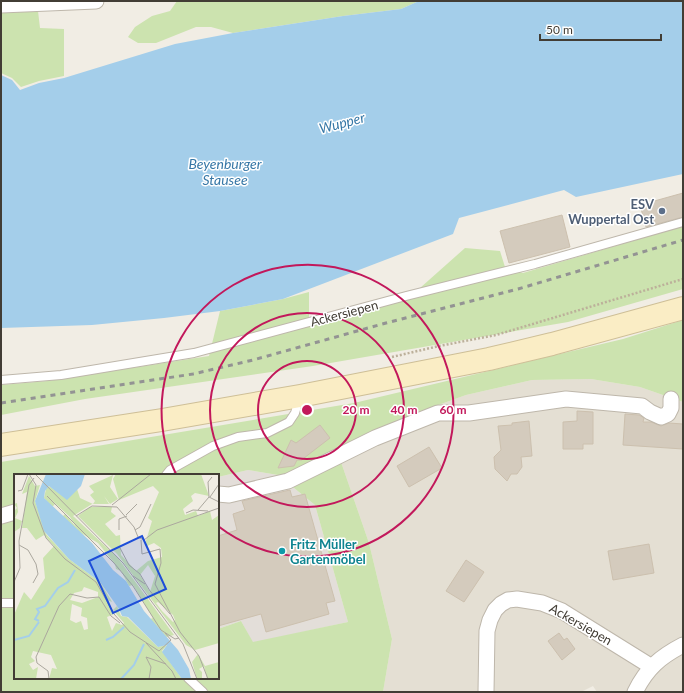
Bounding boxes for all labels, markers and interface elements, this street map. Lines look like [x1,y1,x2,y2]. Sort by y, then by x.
scale bar [540,16,661,42]
text: 50 m [546,22,573,37]
water label: Wupper [317,108,367,137]
water label: Beyenburger Stausee [188,155,262,188]
place label: ESV Wuppertal Ost [568,196,655,227]
marker: ESV Wuppertal Ost [657,206,667,216]
street label: Ackersiepen [308,296,380,330]
text: 20 m [343,402,369,417]
text: 40 m [391,402,417,417]
text: 60 m [440,402,466,417]
centre of rings [300,403,314,417]
inset map [14,474,219,679]
place label: Fritz Müller Gartenmöbel [290,536,366,567]
marker: Fritz Müller Gartenmöbel [277,546,287,556]
street label: Ackersiepen [547,600,615,648]

